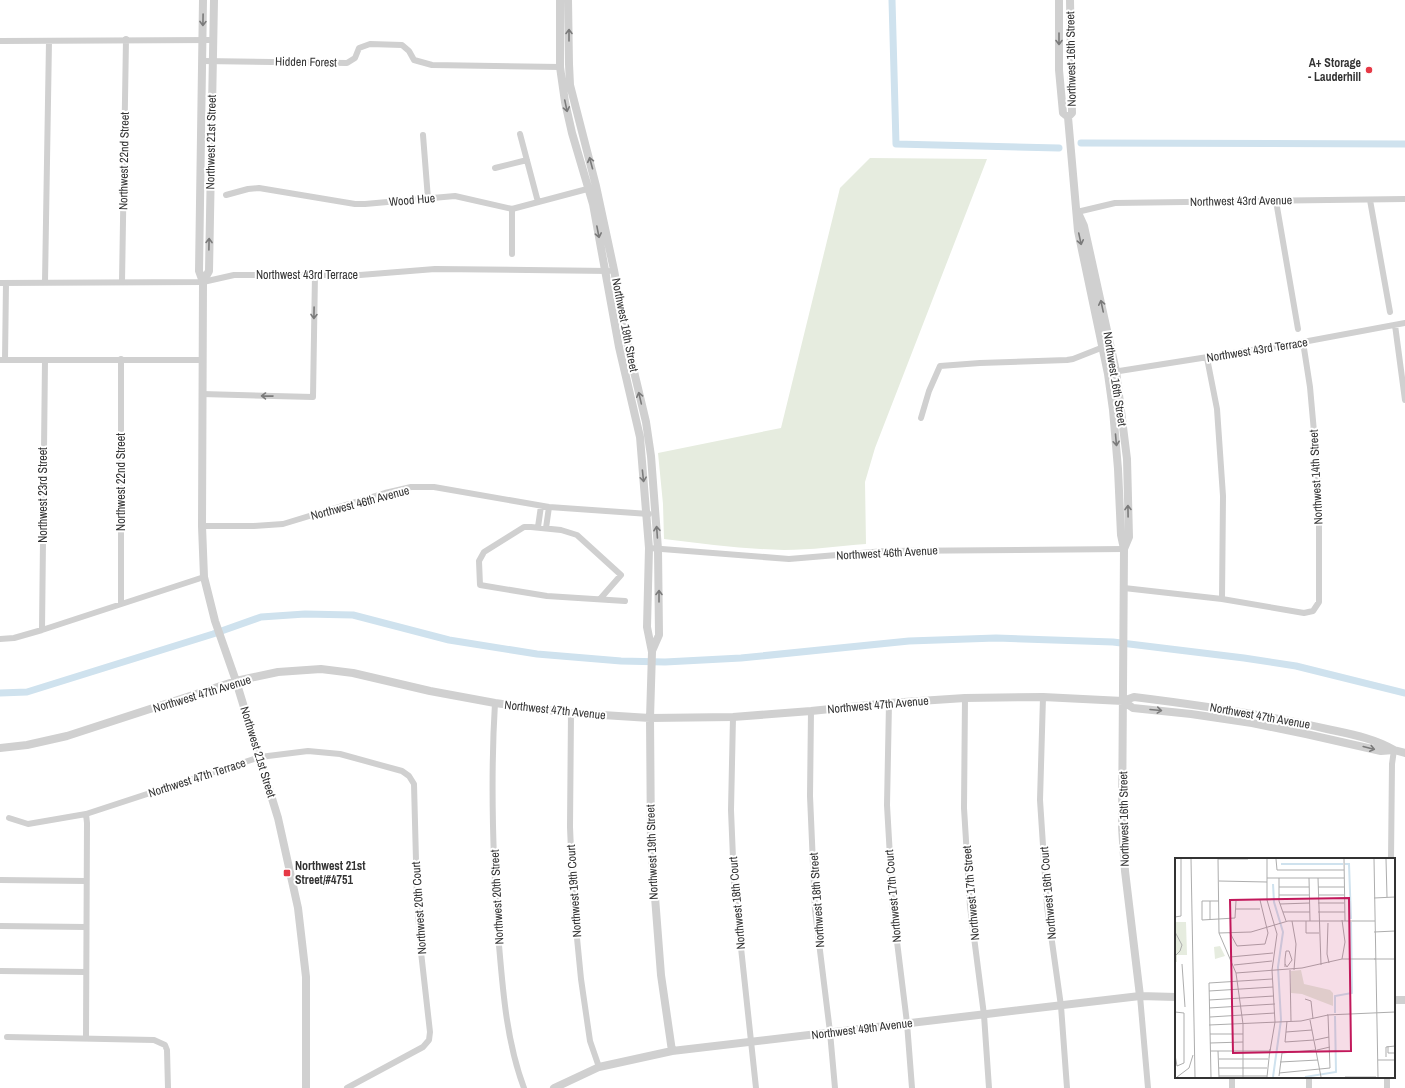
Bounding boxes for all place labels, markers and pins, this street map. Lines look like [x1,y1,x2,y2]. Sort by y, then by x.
place label: A+ Storage - Lauderhill [1308,55,1362,85]
marker: A+ Storage - Lauderhill [1364,65,1374,75]
place label: Northwest 21st Street/#4751 [295,858,366,888]
marker: Northwest 21st Street/#4751 [282,868,292,878]

